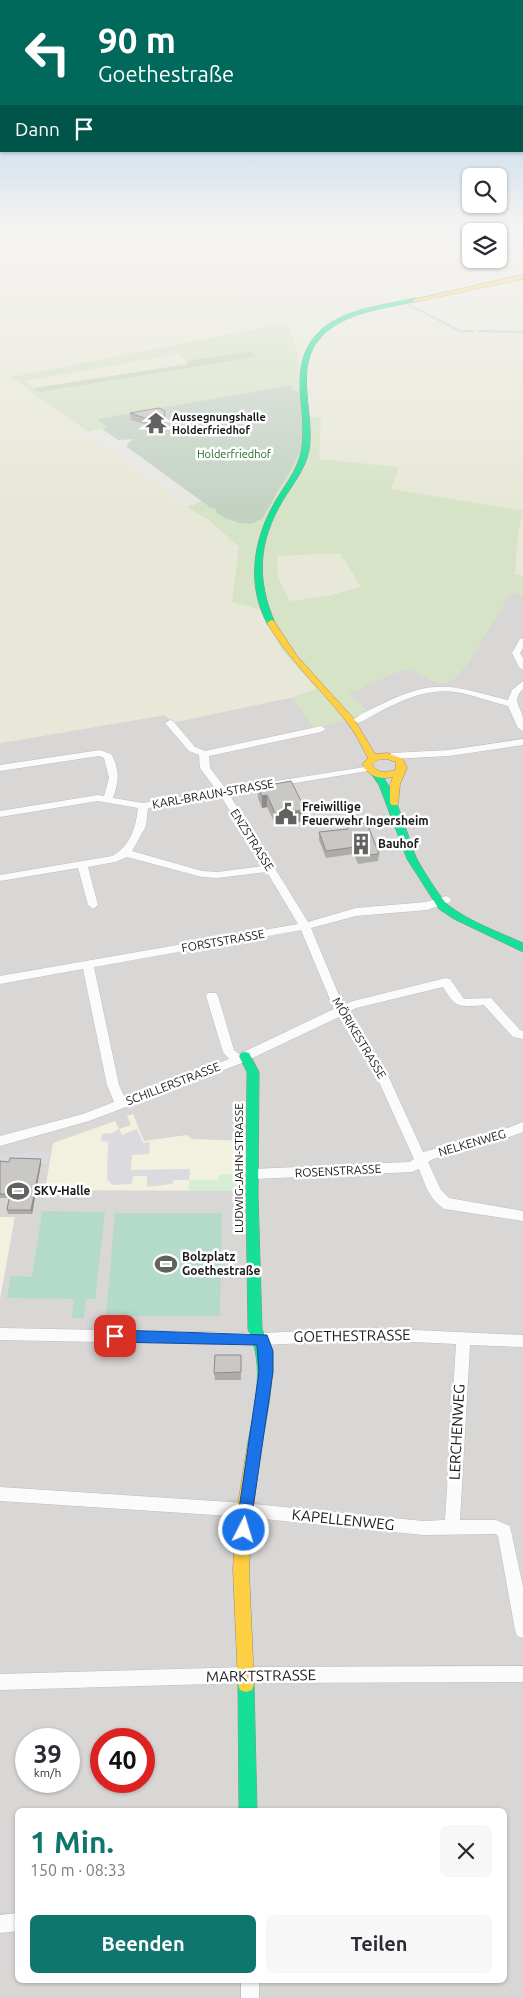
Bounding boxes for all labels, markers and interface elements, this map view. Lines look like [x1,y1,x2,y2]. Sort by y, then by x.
icon: left [15,20,80,85]
text: 90 m [98,20,176,60]
text: Goethestraße [98,61,234,86]
icon: arrive [70,115,98,143]
text: Dann [15,118,60,140]
map controls [462,168,507,268]
button: search [462,168,507,213]
button: layers [462,223,507,268]
temple icon: Aussegnungshalle Holderfriedhof [143,410,169,436]
place label: Aussegnungshalle Holderfriedhof [172,411,266,436]
park label: Holderfriedhof [197,448,272,460]
street label: KARL-BRAUN-STRASSE [151,776,275,811]
place label: Freiwillige Feuerwehr Ingersheim [302,800,429,827]
public building icon: Freiwillige Feuerwehr Ingersheim [273,801,299,827]
street label: ENZSTRASSE [228,807,277,873]
building icon: Bauhof [348,831,374,857]
place label: Bauhof [378,837,420,850]
street label: FORSTSTRASSE [180,927,266,954]
street label: MÖRIKESTRASSE [330,995,389,1081]
street label: SCHILLERSTRASSE [124,1060,222,1107]
street label: LUDWIG-JAHN-STRASSE [232,1103,245,1233]
street label: NELKENWEG [437,1127,507,1158]
street label: ROSENSTRASSE [294,1162,382,1179]
sports icon: SKV-Halle [5,1178,31,1204]
place label: SKV-Halle [34,1184,91,1197]
place label: Bolzplatz Goethestraße [182,1250,260,1277]
sports icon: Bolzplatz Goethestraße [153,1251,179,1277]
pin [94,1315,136,1357]
icon: arrive [101,1322,129,1350]
street label: GOETHESTRASSE [293,1326,411,1345]
street label: LERCHENWEG [445,1384,468,1480]
position arrow [217,1503,269,1555]
street label: KAPELLENWEG [291,1506,395,1533]
street label: MARKTSTRASSE [206,1666,316,1685]
speed limit sign: 40 [90,1728,155,1793]
text: 39 [33,1740,62,1768]
text: km/h [34,1766,61,1779]
text: 1 Min. [30,1825,114,1859]
button: close [440,1825,492,1877]
text: 150 m · 08:33 [30,1861,126,1879]
button: Beenden [30,1915,256,1973]
button: Teilen [266,1915,492,1973]

